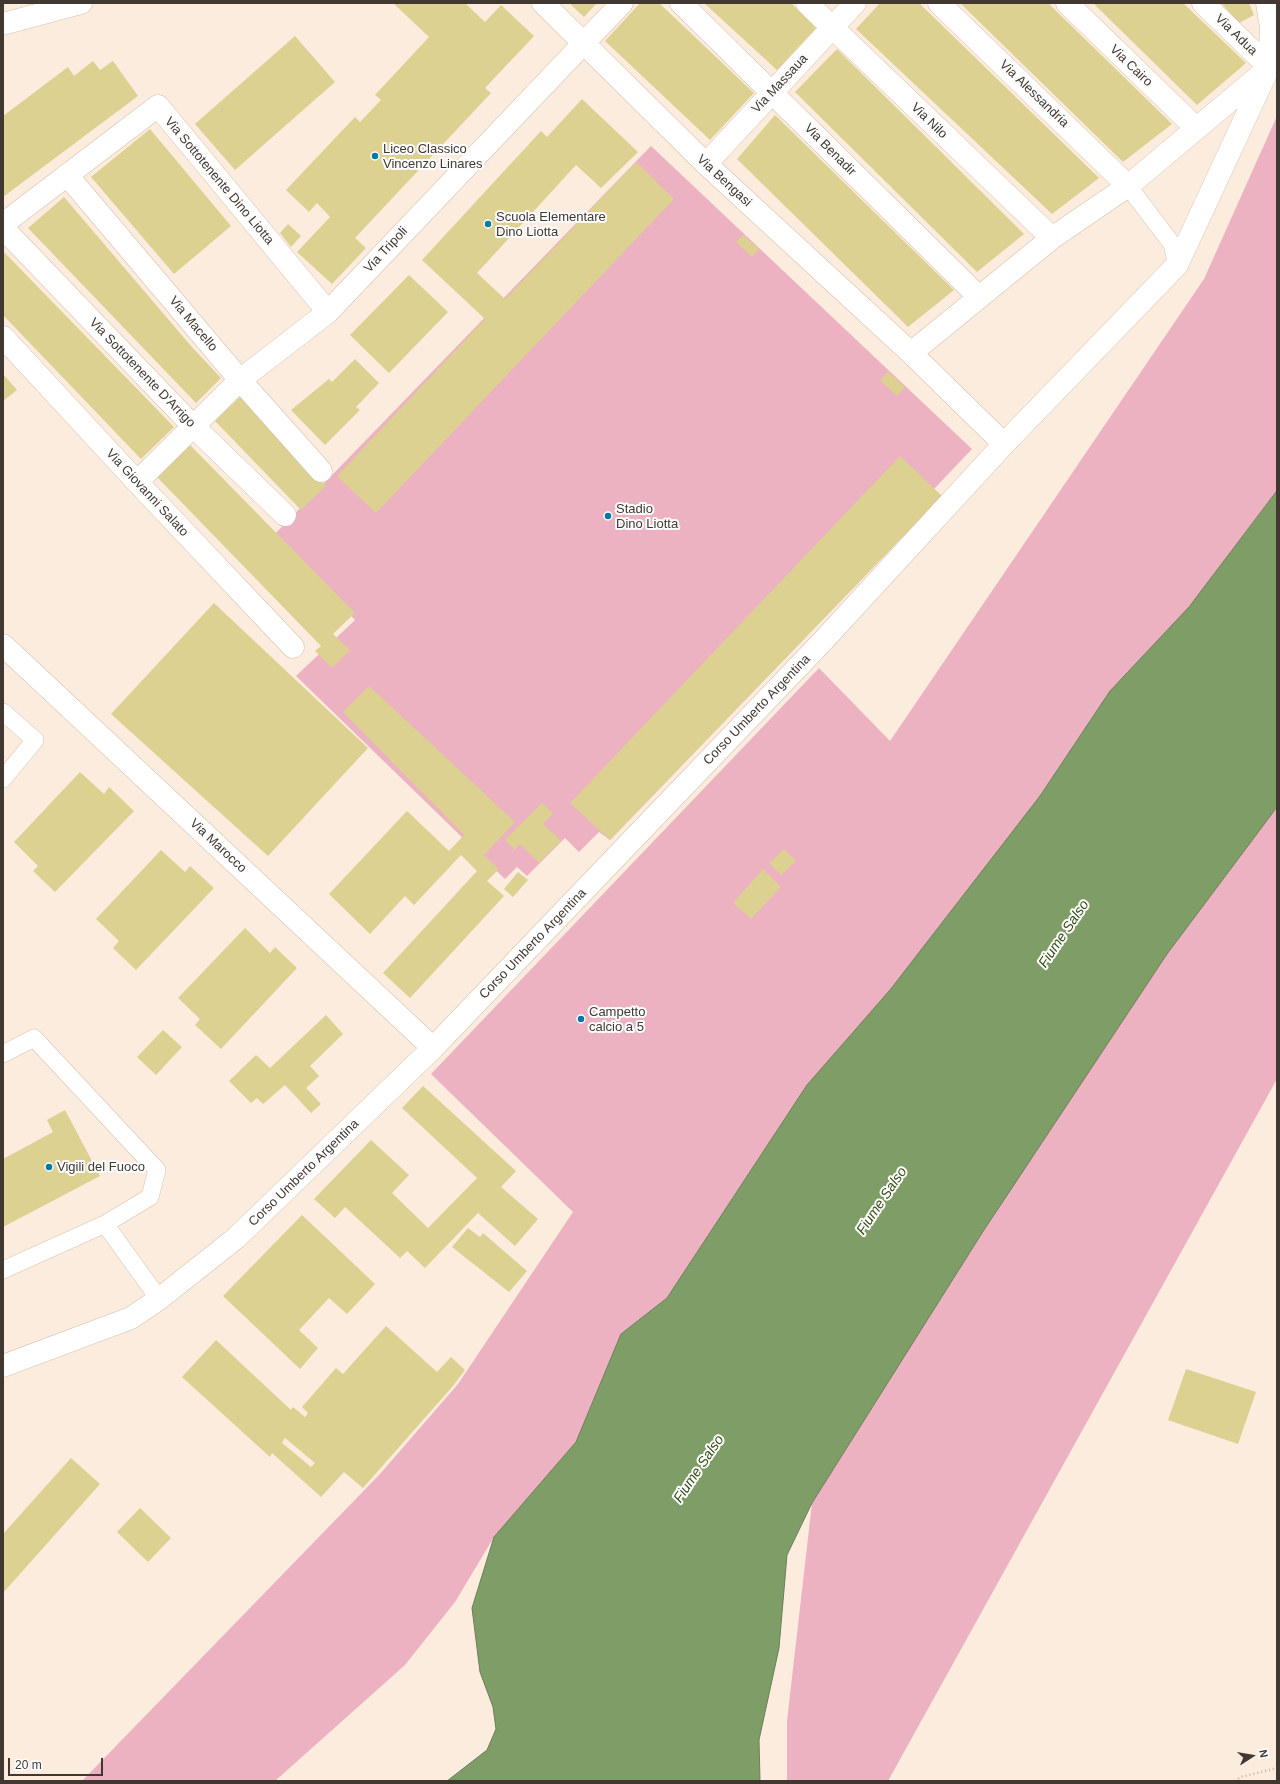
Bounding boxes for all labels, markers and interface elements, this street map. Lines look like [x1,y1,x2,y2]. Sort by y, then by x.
street label: Via Adua [1212,11,1260,59]
street label: Via Cairo [1106,42,1156,90]
street label: Via Massaua [749,51,811,117]
street label: Via Alessandria [996,57,1072,131]
street label: Via Nilo [908,100,950,142]
street label: Via Sottotenente Dino Liotta [161,114,277,248]
street label: Via Benadir [801,121,859,179]
place label: Liceo Classico Vincenzo Linares [383,141,482,172]
marker: Liceo Classico Vincenzo Linares [370,151,380,161]
street label: Via Bengasi [693,152,755,210]
place label: Scuola Elementare Dino Liotta [496,209,606,240]
marker: Scuola Elementare Dino Liotta [483,219,493,229]
street label: Via Tripoli [361,224,411,276]
street label: Via Macello [166,293,220,355]
street label: Via Sottotenente D'Arrigo [86,315,198,431]
street label: Via Giovanni Salato [102,446,192,540]
place label: Stadio Dino Liotta [616,501,678,532]
marker: Stadio Dino Liotta [603,511,613,521]
street label: Corso Umberto Argentina [700,652,814,768]
street label: Via Marocco [186,816,250,876]
street label: Corso Umberto Argentina [476,886,590,1002]
water label: Fiume Salso [1035,897,1093,971]
place label: Campetto calcio a 5 [589,1004,645,1035]
marker: Campetto calcio a 5 [576,1014,586,1024]
street label: Corso Umberto Argentina [246,1116,362,1230]
place label: Vigili del Fuoco [57,1159,145,1175]
marker: Vigili del Fuoco [44,1162,54,1172]
water label: Fiume Salso [853,1164,911,1238]
water label: Fiume Salso [670,1432,728,1506]
north arrow [1232,1736,1272,1776]
text: N [1257,1748,1270,1759]
scale bar [10,1750,105,1776]
text: 20 m [15,1758,42,1772]

